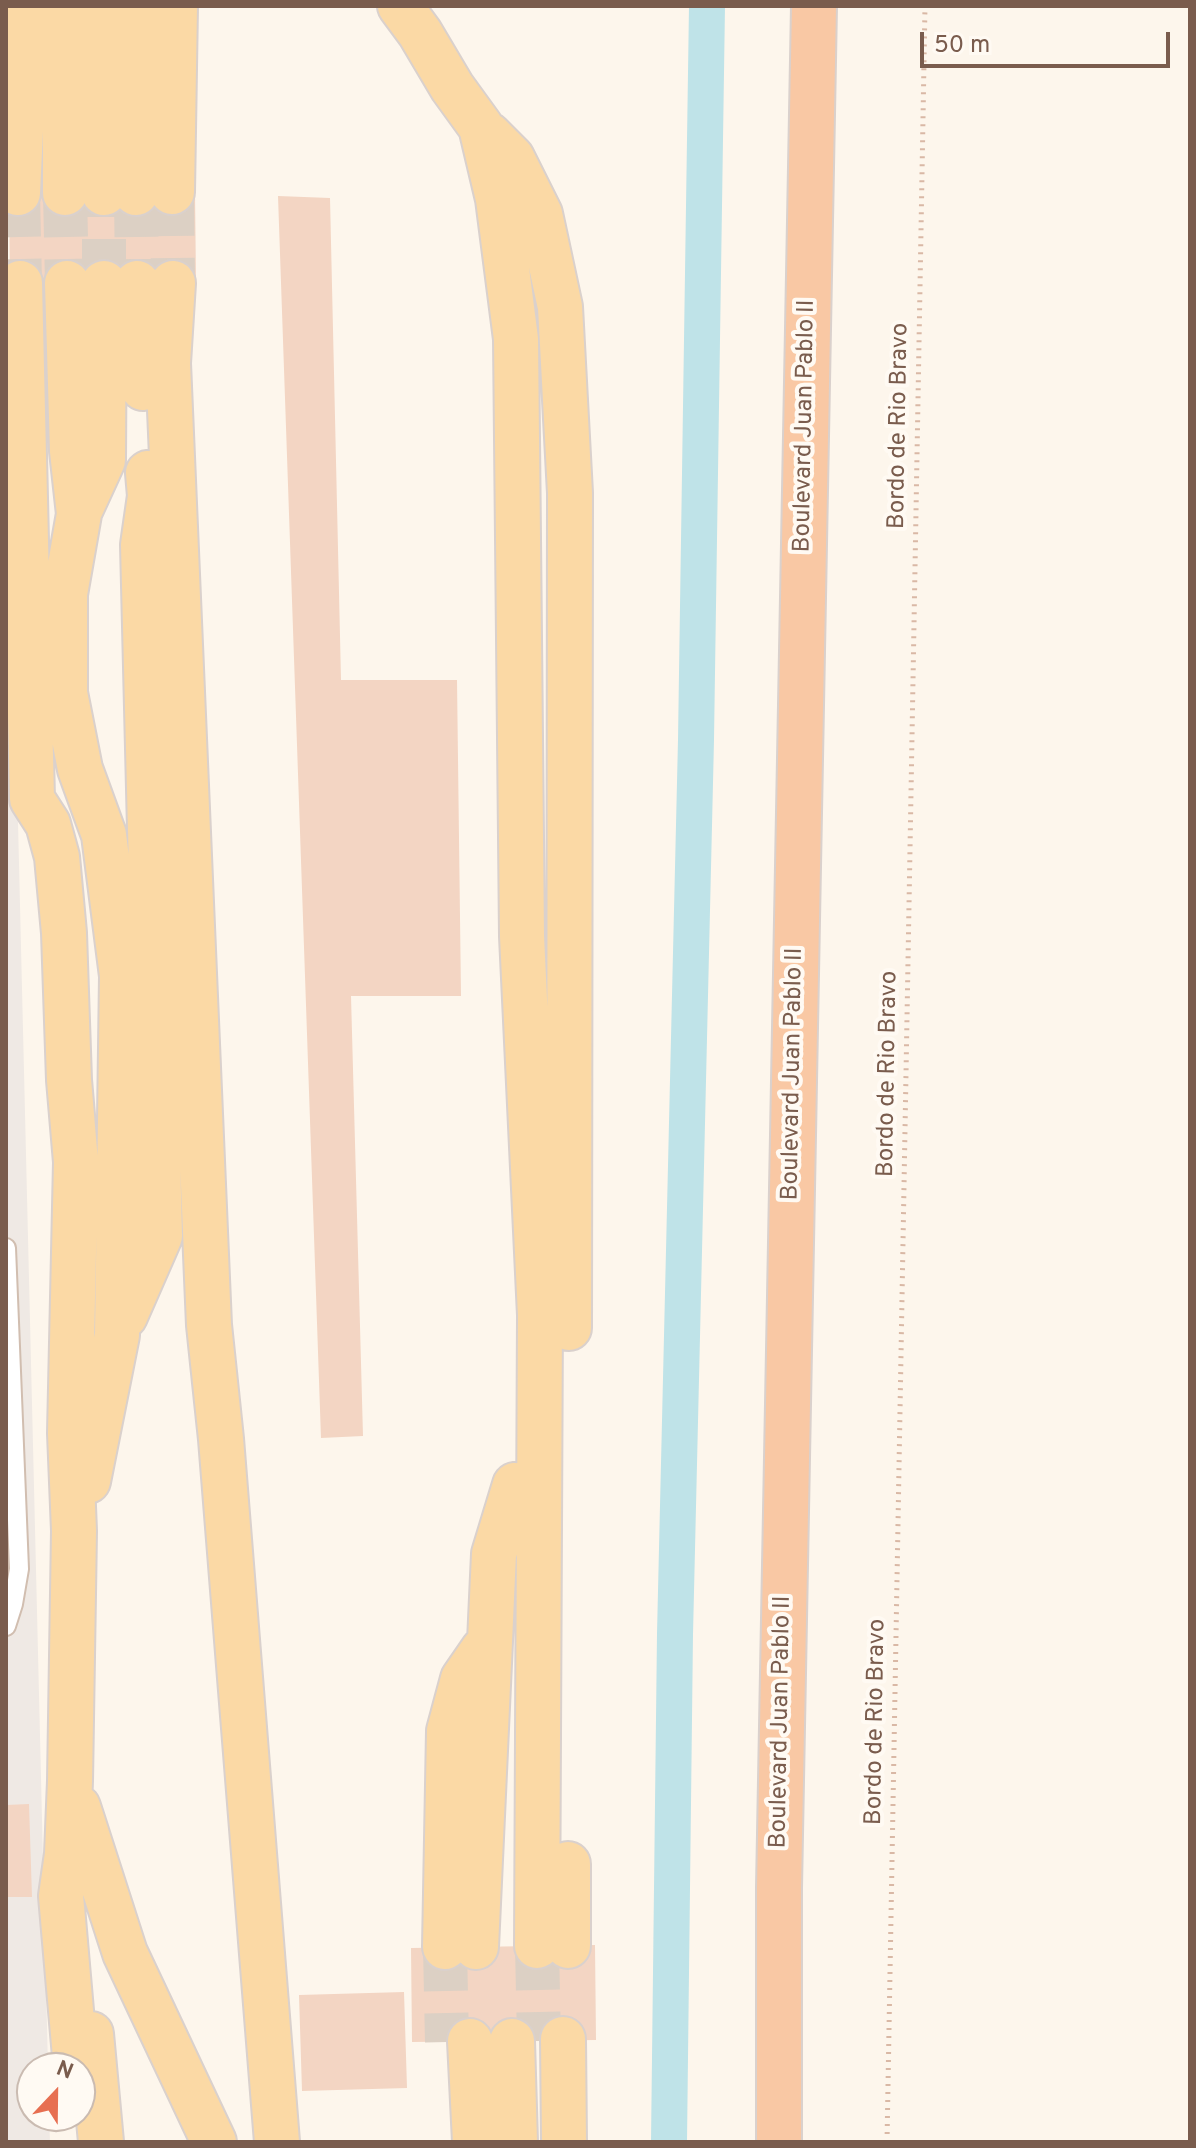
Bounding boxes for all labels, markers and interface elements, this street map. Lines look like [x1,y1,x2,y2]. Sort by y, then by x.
scale bar [924,16,1174,66]
text: 50 m [934,31,990,61]
street label: Boulevard Juan Pablo II [789,299,823,553]
street label: Bordo de Rio Bravo [884,323,916,529]
street label: Boulevard Juan Pablo II [777,947,811,1201]
street label: Bordo de Rio Bravo [873,971,905,1177]
street label: Boulevard Juan Pablo II [765,1595,799,1849]
street label: Bordo de Rio Bravo [861,1619,893,1825]
north arrow [16,2052,96,2132]
text: N [52,2056,77,2087]

